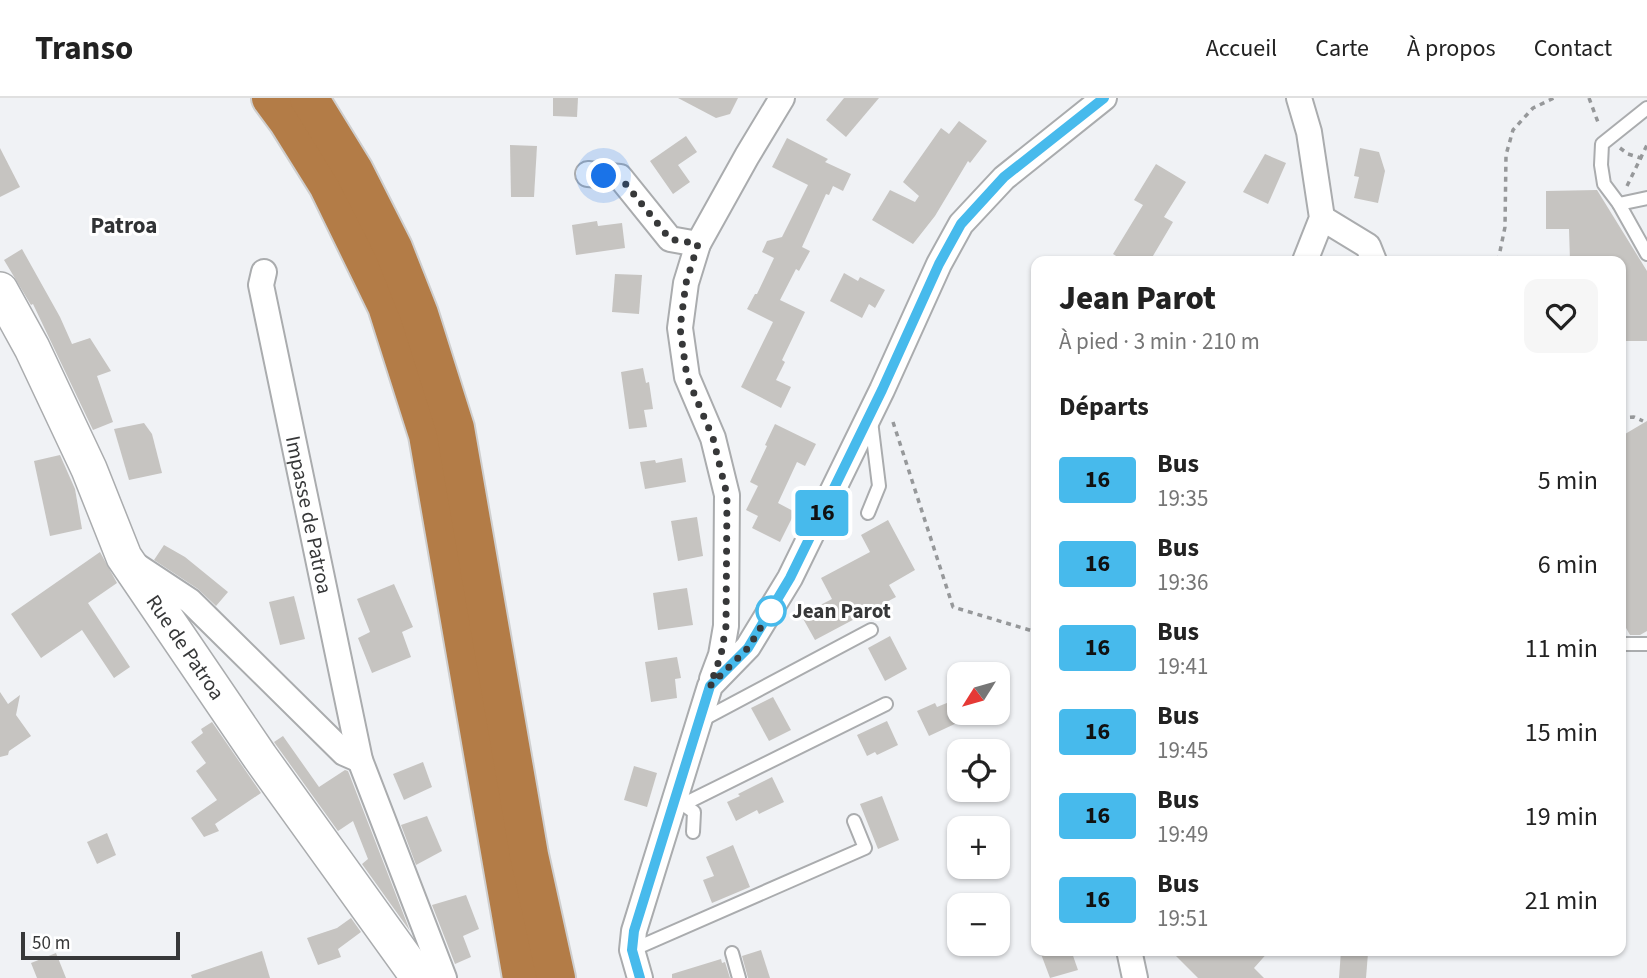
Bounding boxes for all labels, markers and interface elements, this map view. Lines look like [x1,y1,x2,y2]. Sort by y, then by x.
text: Transo [35,25,133,72]
text: Accueil [1206,31,1277,66]
text: Carte [1315,31,1369,66]
text: À propos [1407,31,1496,66]
text: Contact [1534,31,1612,66]
your location [586,158,621,193]
district label: Patroa [90,209,158,242]
text: Jean Parot [1059,275,1216,322]
button: heart [1524,279,1598,353]
text: À pied · 3 min · 210 m [1059,325,1260,358]
text: Départs [1059,388,1149,425]
street label: Impasse de Patroa [278,433,340,596]
text: Bus [1157,445,1199,482]
text: 16 [1085,462,1110,497]
text: 5 min [1538,462,1598,499]
text: 19:35 [1157,482,1208,515]
line badge: 16 [790,490,854,536]
text: 16 [809,495,835,530]
text: Bus [1157,529,1199,566]
text: 16 [1085,546,1110,581]
text: 6 min [1538,546,1598,583]
text: 19:36 [1157,566,1208,599]
street label: Rue de Patroa [139,589,232,706]
marker: Jean Parot [756,596,786,626]
place label: Jean Parot [792,596,891,626]
text: Bus [1157,613,1199,650]
text: 16 [1085,630,1110,665]
text: 11 min [1525,630,1598,667]
text: 19:41 [1157,650,1208,683]
north arrow [947,662,1010,724]
map controls [947,662,1010,956]
text: Bus [1157,697,1199,734]
text: 16 [1085,714,1110,749]
text: 15 min [1525,714,1598,751]
text: 19:45 [1157,734,1208,767]
button: locate [947,739,1010,802]
text: Bus [1157,781,1199,818]
text: 16 [1085,798,1110,833]
text: 19 min [1525,798,1598,835]
button: + [947,816,1010,879]
text: 19:49 [1157,818,1208,851]
text: Bus [1157,865,1199,902]
text: 16 [1085,882,1110,917]
text: 21 min [1525,882,1598,919]
button: − [947,893,1010,956]
text: 19:51 [1157,902,1208,935]
scale bar [21,929,180,961]
text: 50 m [32,930,70,957]

